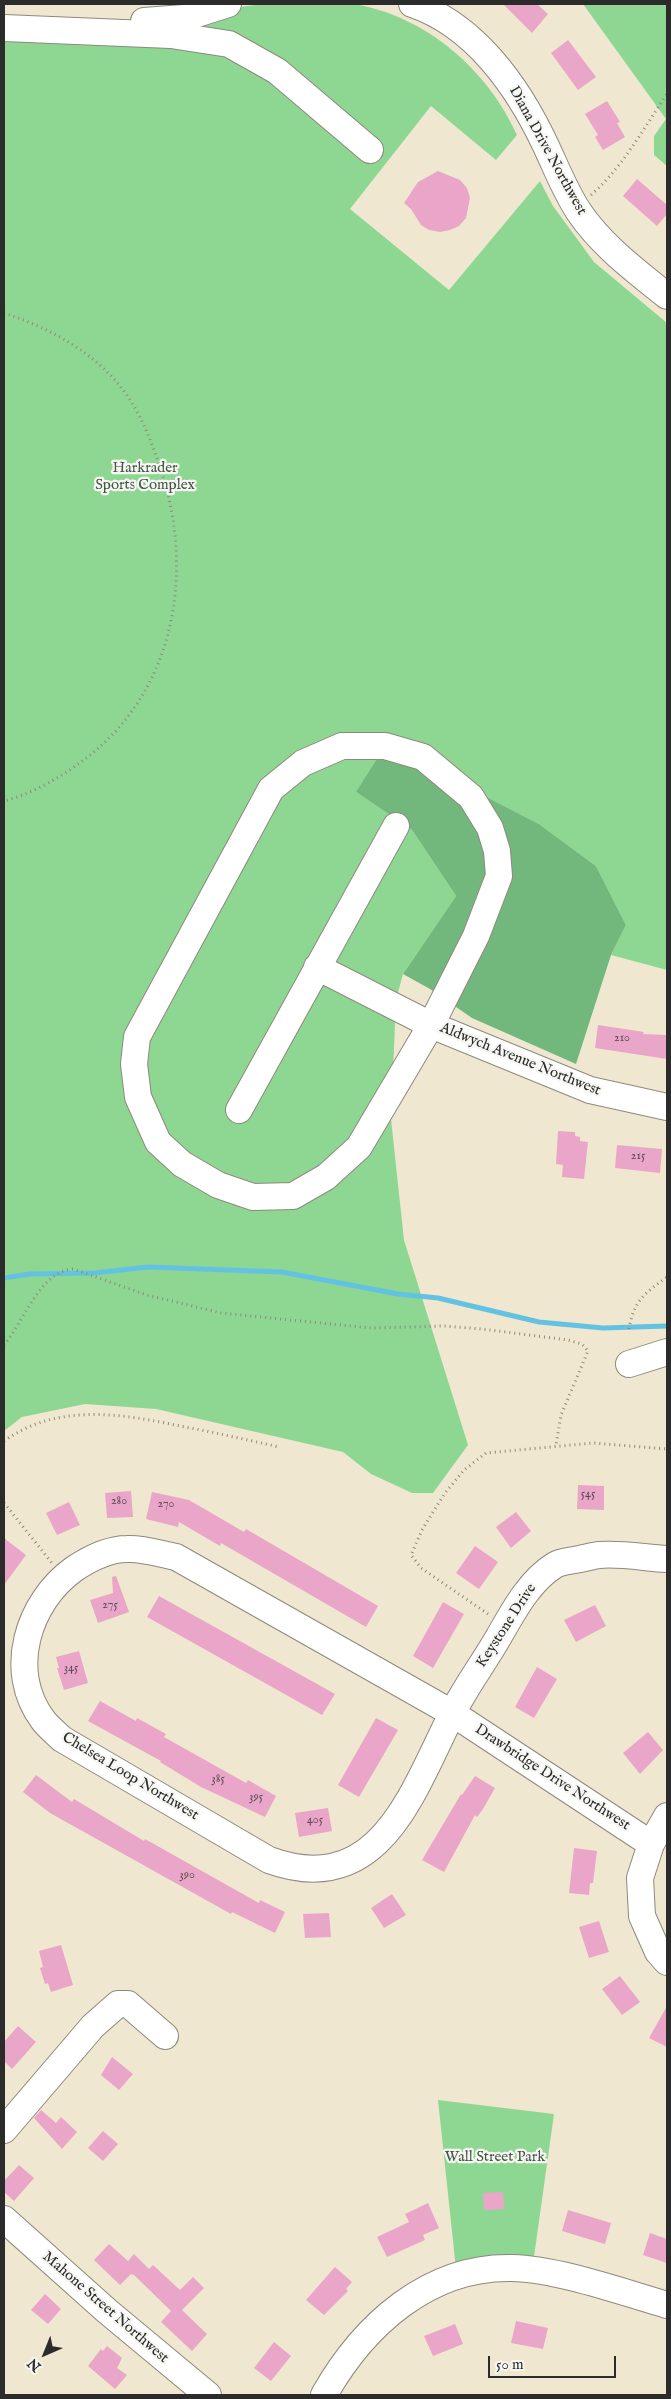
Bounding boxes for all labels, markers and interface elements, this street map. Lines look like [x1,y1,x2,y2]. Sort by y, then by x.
street label: Diana Drive Northwest [504,83,590,219]
park label: Harkrader Sports Complex [95,460,195,495]
street label: Aldwych Avenue Northwest [437,1019,603,1101]
house number: 210 [614,1032,630,1046]
house number: 215 [631,1150,645,1164]
house number: 545 [581,1488,595,1502]
house number: 280 [111,1495,127,1509]
house number: 270 [157,1498,175,1512]
street label: Keystone Drive [473,1581,541,1671]
house number: 275 [102,1599,118,1613]
house number: 345 [64,1662,78,1676]
street label: Drawbridge Drive Northwest [471,1721,633,1835]
street label: Chelsea Loop Northwest [58,1729,202,1825]
house number: 385 [211,1773,225,1787]
house number: 395 [249,1791,263,1805]
house number: 405 [307,1814,323,1828]
house number: 390 [179,1869,195,1883]
park label: Wall Street Park [445,2149,545,2167]
street label: Mahone Street Northwest [38,2248,172,2368]
north arrow [20,2329,70,2379]
scale bar [491,2346,618,2378]
text: N [24,2354,45,2375]
text: 50 m [496,2355,524,2374]

